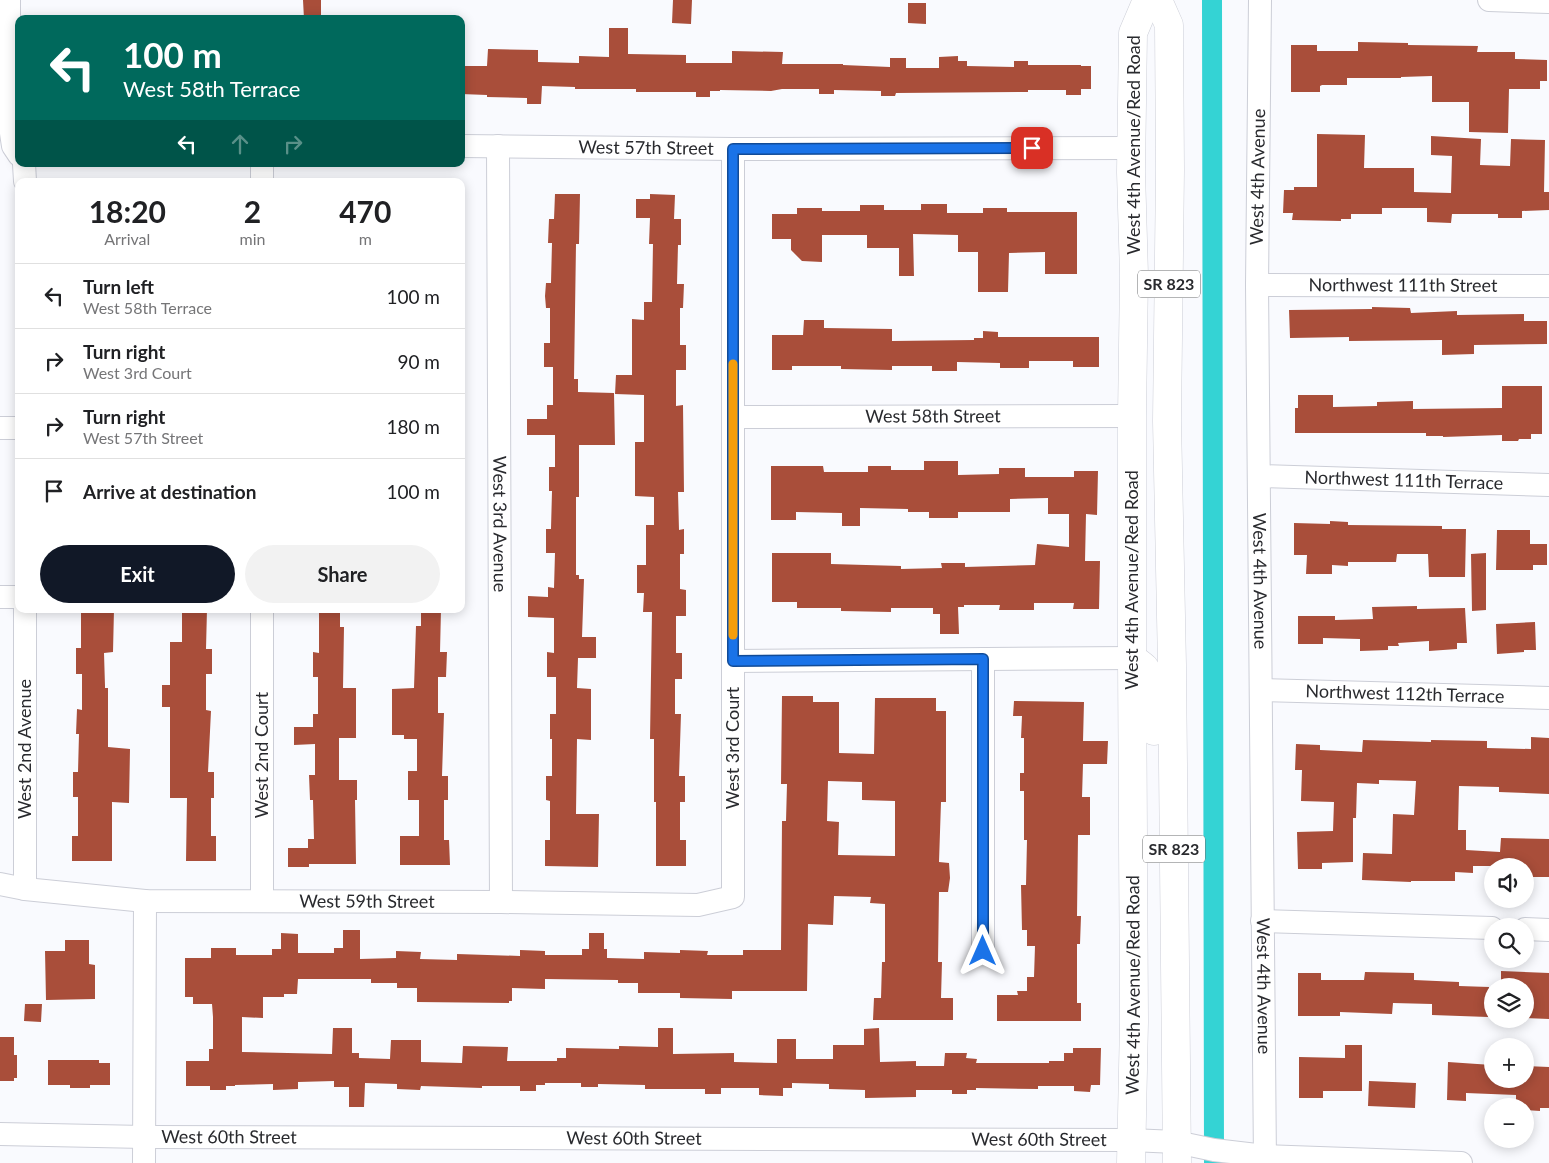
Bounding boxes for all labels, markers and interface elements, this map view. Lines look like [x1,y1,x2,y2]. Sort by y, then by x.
text: 100 m [123,33,222,75]
icon: left [40,35,105,100]
street label: West 4th Avenue/Red Road [1122,35,1144,255]
text: West 58th Terrace [123,75,300,102]
street label: West 4th Avenue [1245,109,1269,245]
pin [1011,127,1053,169]
icon: left [173,130,201,158]
icon: ahead [226,130,254,158]
icon: right [279,130,307,158]
icon: arrive [1018,134,1046,162]
street label: West 57th Street [578,135,714,159]
text: 18:20 [89,193,166,229]
text: 2 [244,193,261,229]
text: 470 [339,193,391,229]
text: Arrival [104,229,150,248]
text: min [240,229,266,248]
text: m [359,229,372,248]
road number: SR 823 [1138,270,1200,298]
street label: Northwest 111th Street [1308,273,1498,296]
text: Turn left [83,275,154,298]
icon: left [40,282,68,310]
text: 100 m [386,285,440,308]
text: West 58th Terrace [83,298,212,317]
text: Turn right [83,340,165,363]
icon: right [40,347,68,375]
text: 90 m [397,350,440,373]
text: West 3rd Court [83,363,192,382]
street label: West 58th Street [865,404,1001,427]
text: Turn right [83,405,165,428]
icon: right [40,412,68,440]
text: 180 m [386,415,440,438]
text: West 57th Street [83,428,203,447]
street label: West 3rd Avenue [489,456,512,592]
street label: Northwest 111th Terrace [1304,465,1504,494]
street label: West 4th Avenue/Red Road [1120,470,1142,690]
icon: arrive [40,477,68,505]
text: Arrive at destination [83,480,256,503]
text: 100 m [386,480,440,503]
street label: West 4th Avenue [1249,513,1272,649]
button: Exit [40,545,235,603]
button: Share [245,545,440,603]
street label: West 2nd Avenue [13,679,35,819]
street label: Northwest 112th Terrace [1305,679,1505,707]
street label: West 3rd Court [721,686,743,809]
street label: West 2nd Court [250,691,272,818]
road number: SR 823 [1143,836,1205,862]
map controls [1484,858,1534,1148]
button: sound [1484,858,1534,908]
street label: West 4th Avenue/Red Road [1120,875,1144,1095]
street label: West 59th Street [299,889,435,912]
street label: West 4th Avenue [1253,918,1276,1054]
button: search [1484,918,1534,968]
position arrow [956,924,1008,976]
button: layers [1484,978,1534,1028]
button: + [1484,1038,1534,1088]
button: − [1484,1098,1534,1148]
street label: West 60th Street [161,1125,297,1147]
street label: West 60th Street [566,1126,702,1149]
street label: West 60th Street [971,1128,1107,1150]

